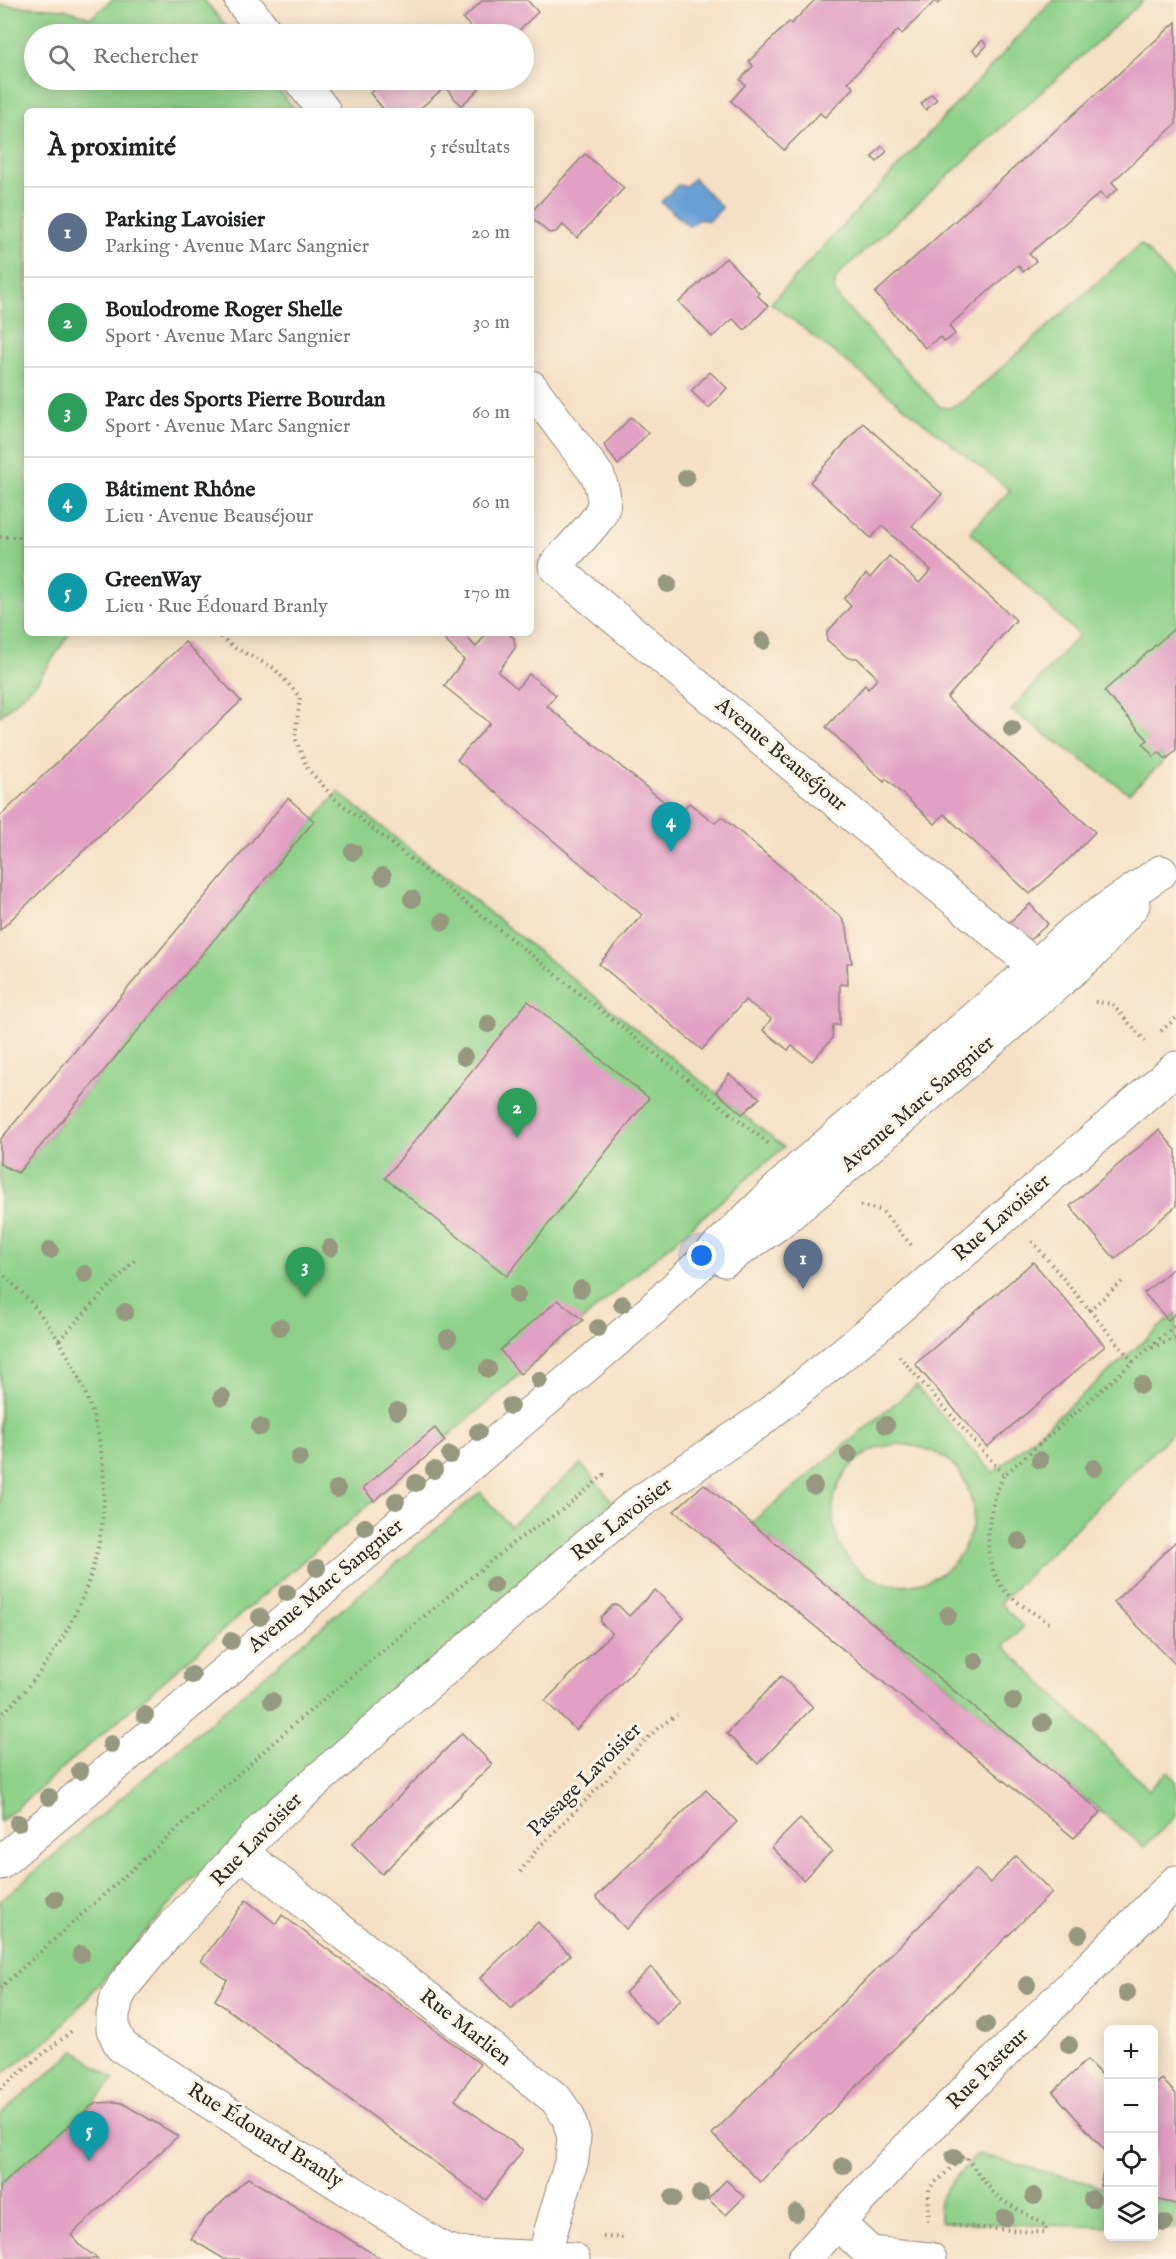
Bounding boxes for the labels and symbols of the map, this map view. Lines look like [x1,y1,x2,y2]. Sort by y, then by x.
street label: Avenue Beauséjour [709,691,853,818]
pin: 4 [652,802,690,852]
street label: Avenue Marc Sangnier [835,1030,1001,1179]
pin: 2 [498,1088,536,1138]
street label: Rue Lavoisier [947,1168,1057,1268]
pin: 1 [784,1240,822,1289]
your location [687,1241,716,1270]
pin: 3 [286,1248,324,1297]
street label: Rue Lavoisier [566,1472,678,1568]
street label: Avenue Marc Sangnier [242,1513,410,1660]
street label: Passage Lavoisier [522,1717,648,1843]
street label: Rue Lavoisier [205,1787,309,1893]
street label: Rue Marlien [413,1984,517,2072]
street label: Rue Pasteur [941,2022,1035,2116]
street label: Rue Édouard Branly [182,2076,349,2195]
pin: 5 [70,2112,109,2161]

